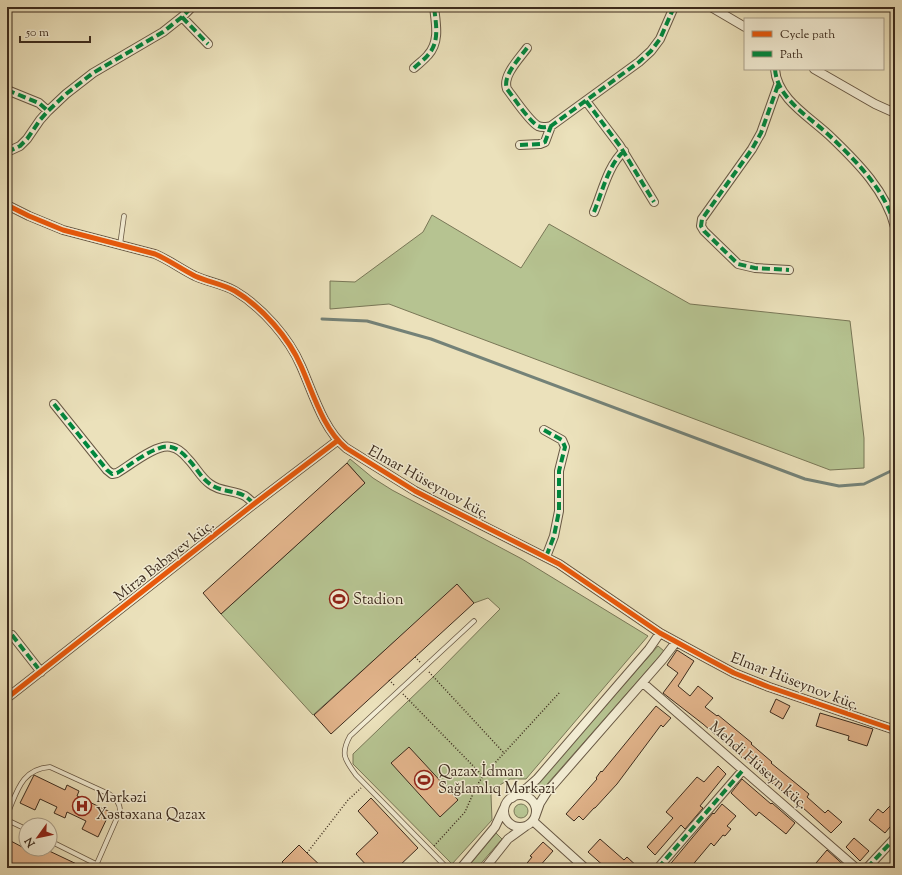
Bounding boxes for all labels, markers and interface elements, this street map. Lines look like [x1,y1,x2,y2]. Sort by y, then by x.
scale bar [20,18,90,44]
legend [744,18,884,70]
text: 50 m [25,24,49,42]
text: Cycle path [780,26,835,44]
text: Path [780,46,803,64]
street label: Elmar Hüseynov küç. [364,441,493,525]
street label: Mirzə Babayev küç. [110,515,219,607]
sports icon: Stadion [328,588,350,610]
place label: Stadion [353,590,404,611]
street label: Elmar Hüseynov küç. [727,648,862,717]
street label: Mehdi Hüseyn küç. [704,717,812,815]
place label: Qazax İdman Sağlamlıq Mərkəzi [438,761,555,800]
sports icon: Qazax İdman Sağlamlıq Mərkəzi [413,769,435,791]
place label: Mərkəzi Xəstəxana Qazax [96,788,206,826]
hospital icon: Mərkəzi Xəstəxana Qazax [71,795,93,817]
north arrow [18,817,58,857]
text: N [21,834,40,851]

